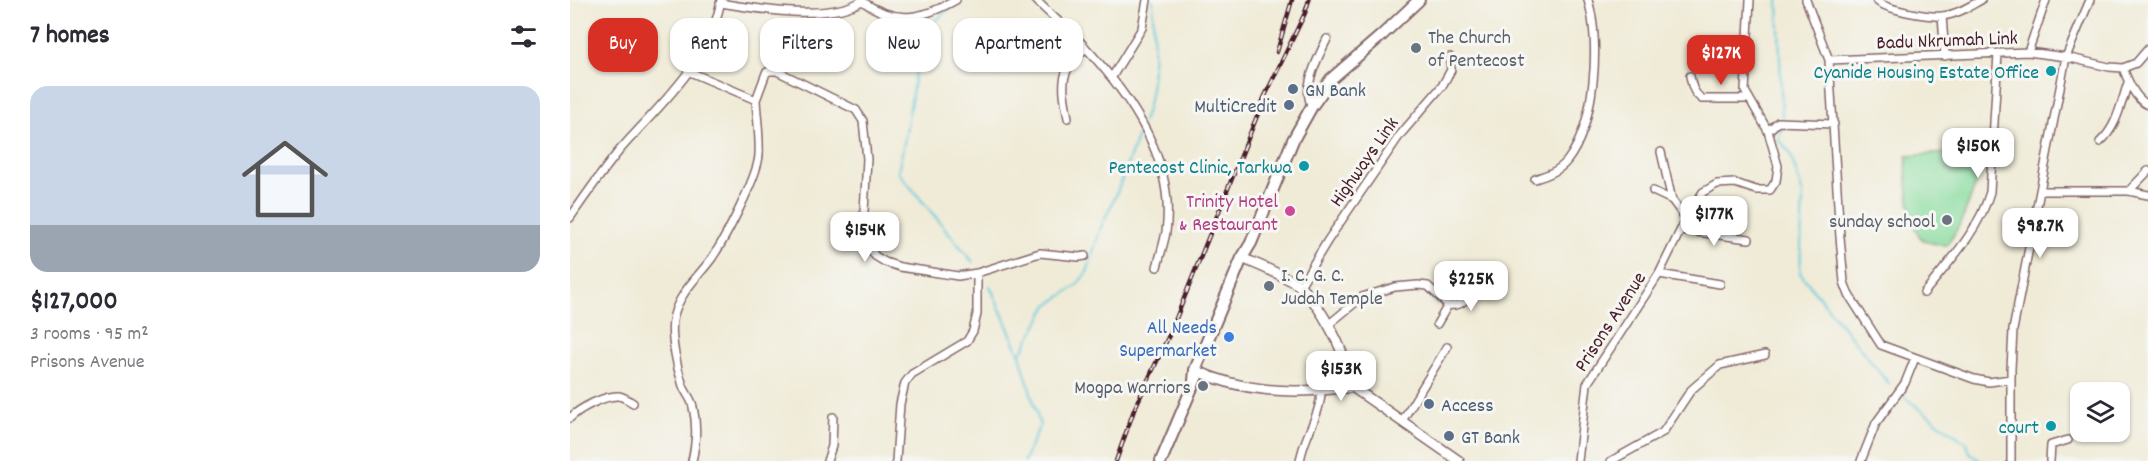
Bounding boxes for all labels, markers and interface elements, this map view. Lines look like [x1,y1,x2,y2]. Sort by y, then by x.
text: 7 homes [30,18,110,55]
chip: Buy [588,18,658,72]
chip: Rent [670,18,748,72]
chip: Filters [760,18,854,72]
chip: New [866,18,941,72]
chip: Apartment [953,18,1083,72]
icon: filters [507,20,540,53]
place label: The Church of Pentecost [1428,25,1525,76]
street label: Badu Nkrumah Link [1876,26,2018,58]
pin: $127K [1679,35,1763,86]
text: $127K [1701,40,1741,68]
marker: The Church of Pentecost [1409,41,1423,55]
place label: Cyanide Housing Estate Office [1814,60,2039,88]
marker: Cyanide Housing Estate Office [2044,64,2058,78]
place label: GN Bank [1305,78,1366,106]
marker: GN Bank [1286,82,1300,96]
place label: MultiCredit [1194,94,1277,122]
marker: MultiCredit [1282,98,1296,112]
street label: Highways Link [1324,112,1407,214]
icon: home [231,125,339,233]
pin: $150K [1936,128,2020,179]
text: $150K [1956,133,2000,161]
place label: Pentecost Clinic, Tarkwa [1109,155,1293,183]
marker: Pentecost Clinic, Tarkwa [1297,159,1311,173]
place label: Trinity Hotel & Restaurant [1179,189,1278,240]
pin: $177K [1672,196,1756,247]
text: $177K [1694,201,1734,229]
marker: Trinity Hotel & Restaurant [1283,204,1297,218]
pin: $98.7K [1991,208,2089,259]
place label: sunday school [1829,209,1935,237]
pin: $154K [823,212,907,263]
marker: sunday school [1940,213,1954,227]
text: $98.7K [2016,213,2064,241]
text: $154K [844,217,886,245]
pin: $225K [1429,261,1513,312]
place label: I. C. G. C. Judah Temple [1281,263,1383,314]
text: $225K [1448,266,1494,294]
street label: Prisons Avenue [1569,267,1655,378]
marker: I. C. G. C. Judah Temple [1262,279,1276,293]
text: $127,000 [30,284,118,321]
place label: All Needs Supermarket [1119,315,1217,366]
text: 3 rooms · 95 m² [30,321,149,349]
marker: All Needs Supermarket [1222,330,1236,344]
text: Prisons Avenue [30,349,144,377]
pin: $153K [1299,351,1383,402]
text: $153K [1320,356,1362,384]
place label: Mogpa Warriors [1074,375,1191,403]
marker: Mogpa Warriors [1196,379,1210,393]
map controls [2070,382,2130,442]
button: layers [2070,382,2130,442]
place label: Access [1441,393,1494,421]
marker: Access [1422,397,1436,411]
place label: court [1999,415,2039,443]
marker: court [2044,419,2058,433]
place label: GT Bank [1461,425,1520,453]
marker: GT Bank [1442,429,1456,443]

